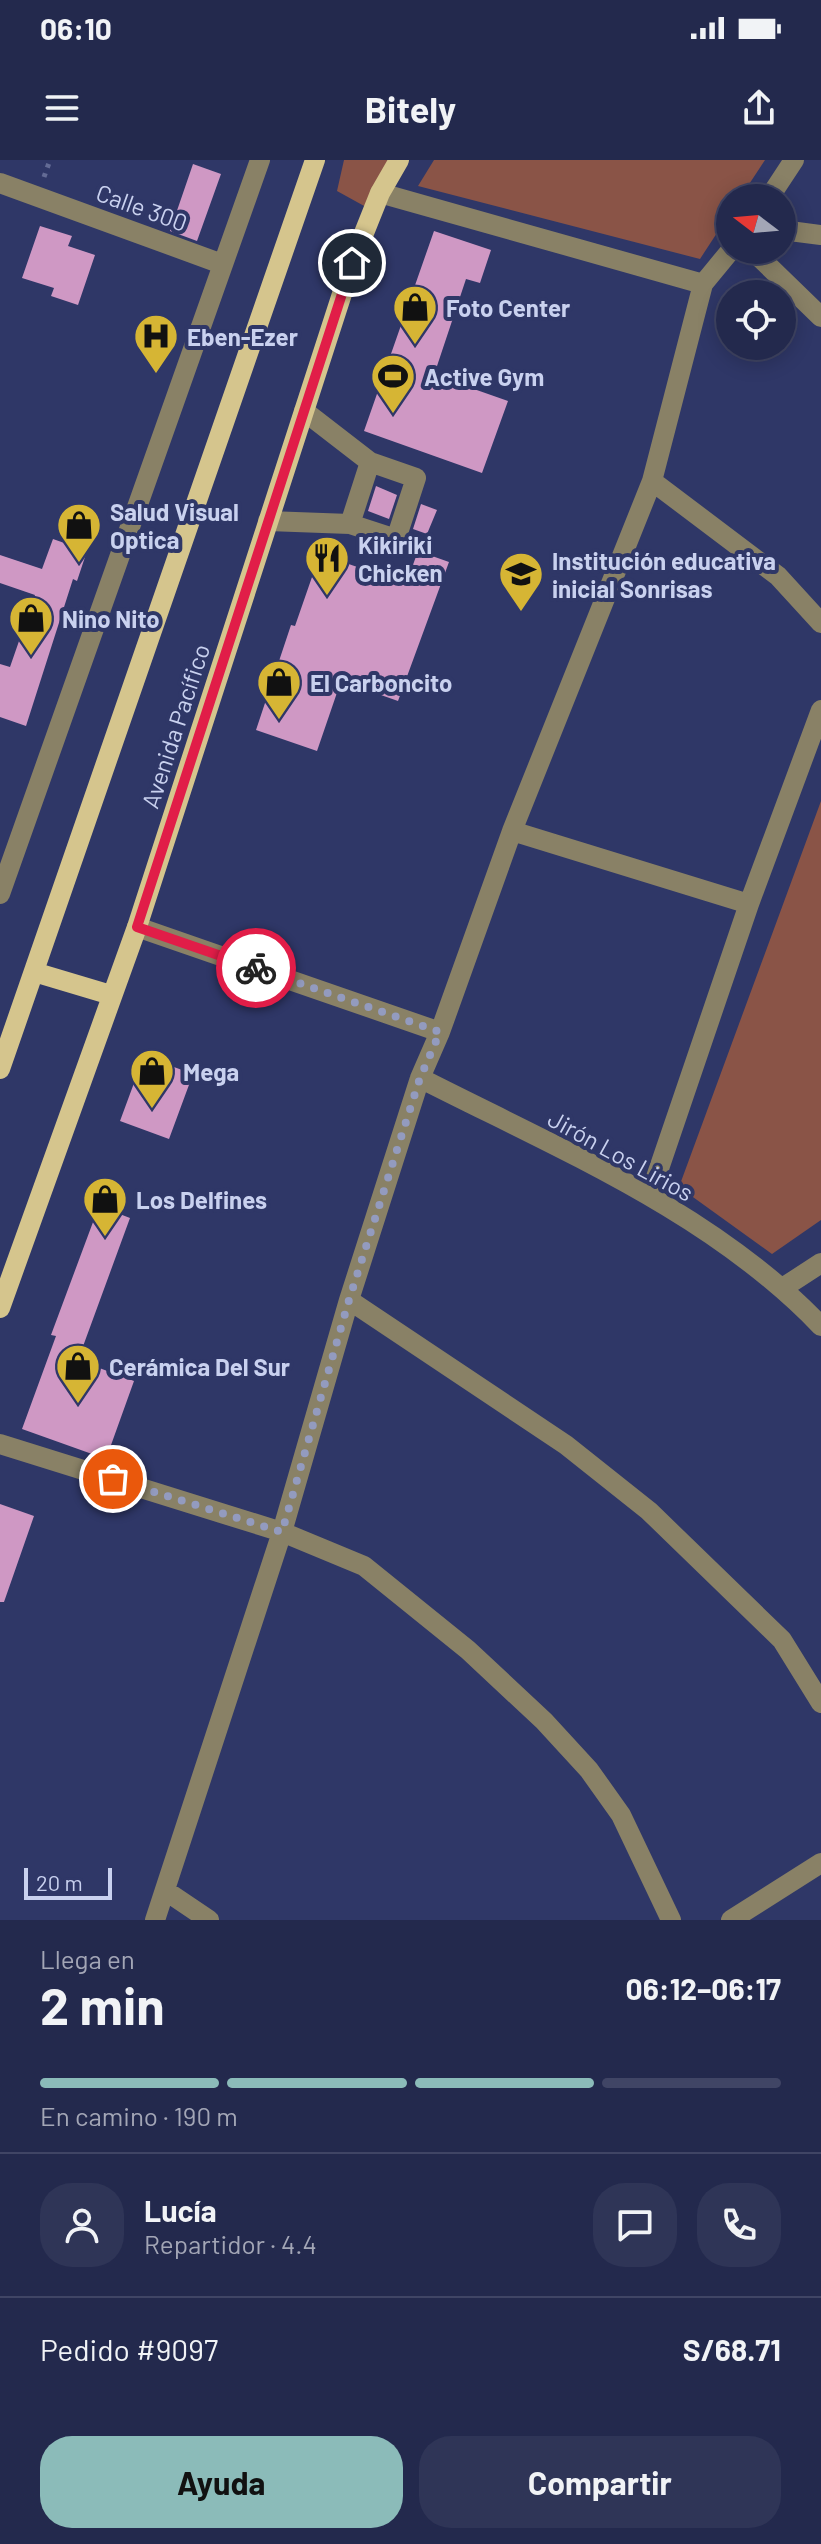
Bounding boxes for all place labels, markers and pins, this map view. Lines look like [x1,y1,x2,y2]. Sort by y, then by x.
pin [318,229,386,297]
shop icon: Foto Center [391,283,439,346]
place label: Foto Center [446,293,570,322]
hospital icon: Eben-Ezer [132,312,180,375]
place label: Eben-Ezer [187,322,298,351]
sports icon: Active Gym [369,352,417,415]
place label: Active Gym [424,362,544,391]
place label: Salud Visual Optica [110,497,239,554]
shop icon: Salud Visual Optica [55,501,103,564]
place label: Kikiriki Chicken [358,530,443,587]
restaurant icon: Kikiriki Chicken [303,534,351,597]
place label: Institución educativa inicial Sonrisas [552,546,776,603]
school or university icon: Institución educativa inicial Sonrisas [497,550,545,613]
shop icon: Nino Nito [7,594,55,657]
place label: Nino Nito [62,604,160,633]
shop icon: El Carboncito [255,658,303,721]
place label: El Carboncito [310,668,452,697]
shop icon: Mega [128,1047,176,1110]
place label: Mega [183,1057,239,1086]
shop icon: Los Delfines [81,1175,129,1238]
place label: Los Delfines [136,1185,267,1214]
shop icon: Cerámica Del Sur [54,1342,102,1405]
place label: Cerámica Del Sur [109,1352,290,1381]
pin [79,1445,147,1513]

